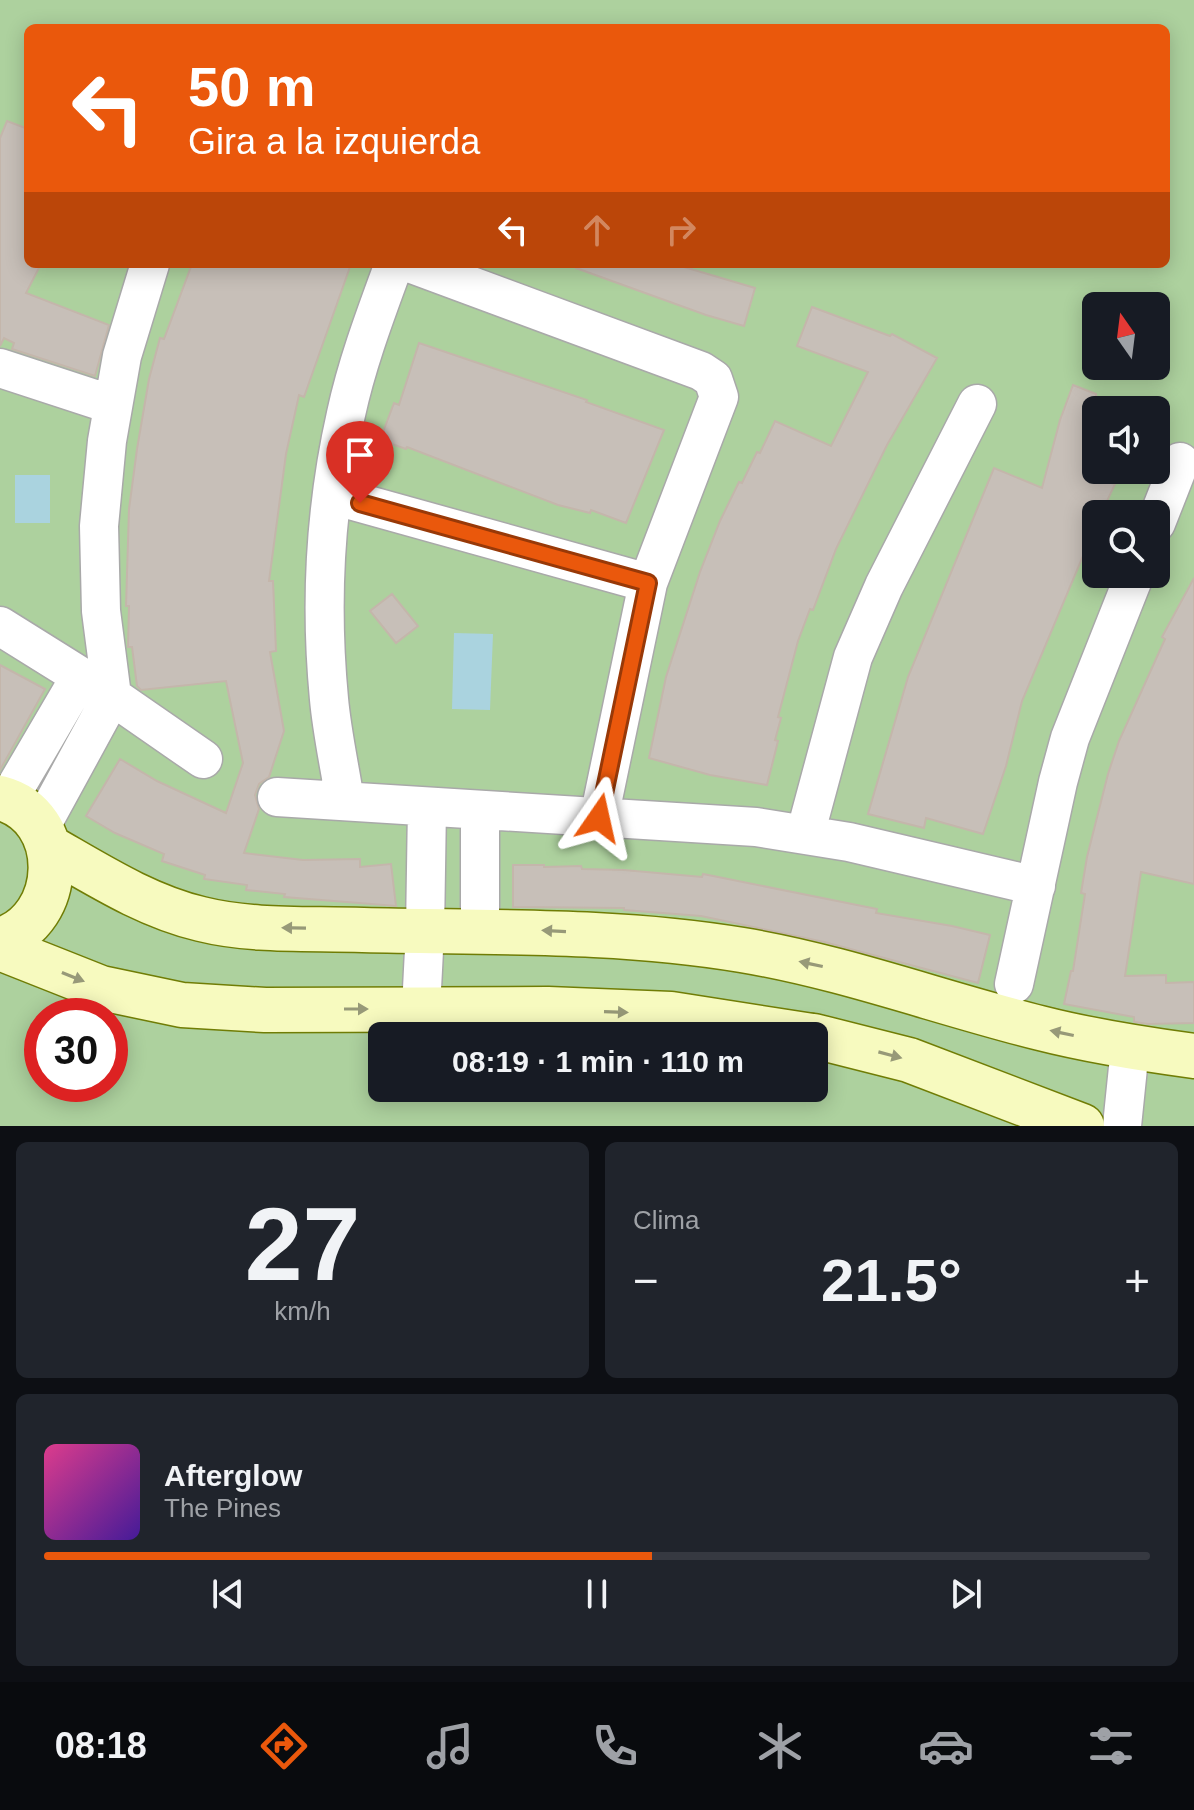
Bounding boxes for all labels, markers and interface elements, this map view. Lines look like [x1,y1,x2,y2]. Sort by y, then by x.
text: 50 m [188,55,316,118]
icon: left [56,56,160,160]
text: Gira a la izquierda [188,121,480,162]
icon: left [491,208,535,252]
icon: ahead [575,208,619,252]
icon: right [659,208,703,252]
north arrow [1082,292,1170,380]
map controls [1082,292,1170,588]
button: sound [1082,396,1170,484]
pin [326,421,394,503]
icon: arrive [338,433,382,477]
button: search [1082,500,1170,588]
position arrow [557,776,641,860]
one-way arrow [281,922,306,934]
one-way arrow [541,925,566,938]
one-way arrow [799,957,824,970]
one-way arrow [61,971,85,984]
speed limit sign: 30 [24,998,128,1102]
one-way arrow [344,1003,369,1015]
one-way arrow [604,1005,629,1018]
one-way arrow [1049,1026,1074,1039]
text: 08:19 · 1 min · 110 m [452,1045,744,1078]
one-way arrow [877,1049,902,1061]
text: 27 [245,1186,360,1302]
text: Clima [633,1205,699,1235]
text: 21.5° [821,1247,962,1314]
text: − [633,1256,659,1305]
text: + [1124,1256,1150,1305]
text: km/h [274,1296,331,1326]
text: Afterglow [164,1459,302,1492]
text: The Pines [164,1493,281,1523]
icon: previous [206,1572,250,1616]
icon: pause [575,1572,619,1616]
icon: next [944,1572,988,1616]
icon: directions [256,1718,312,1774]
icon: music [422,1718,478,1774]
icon: phone [587,1718,643,1774]
icon: climate [752,1718,808,1774]
icon: car [918,1718,974,1774]
icon: filters [1083,1718,1139,1774]
text: 08:18 [55,1725,147,1766]

